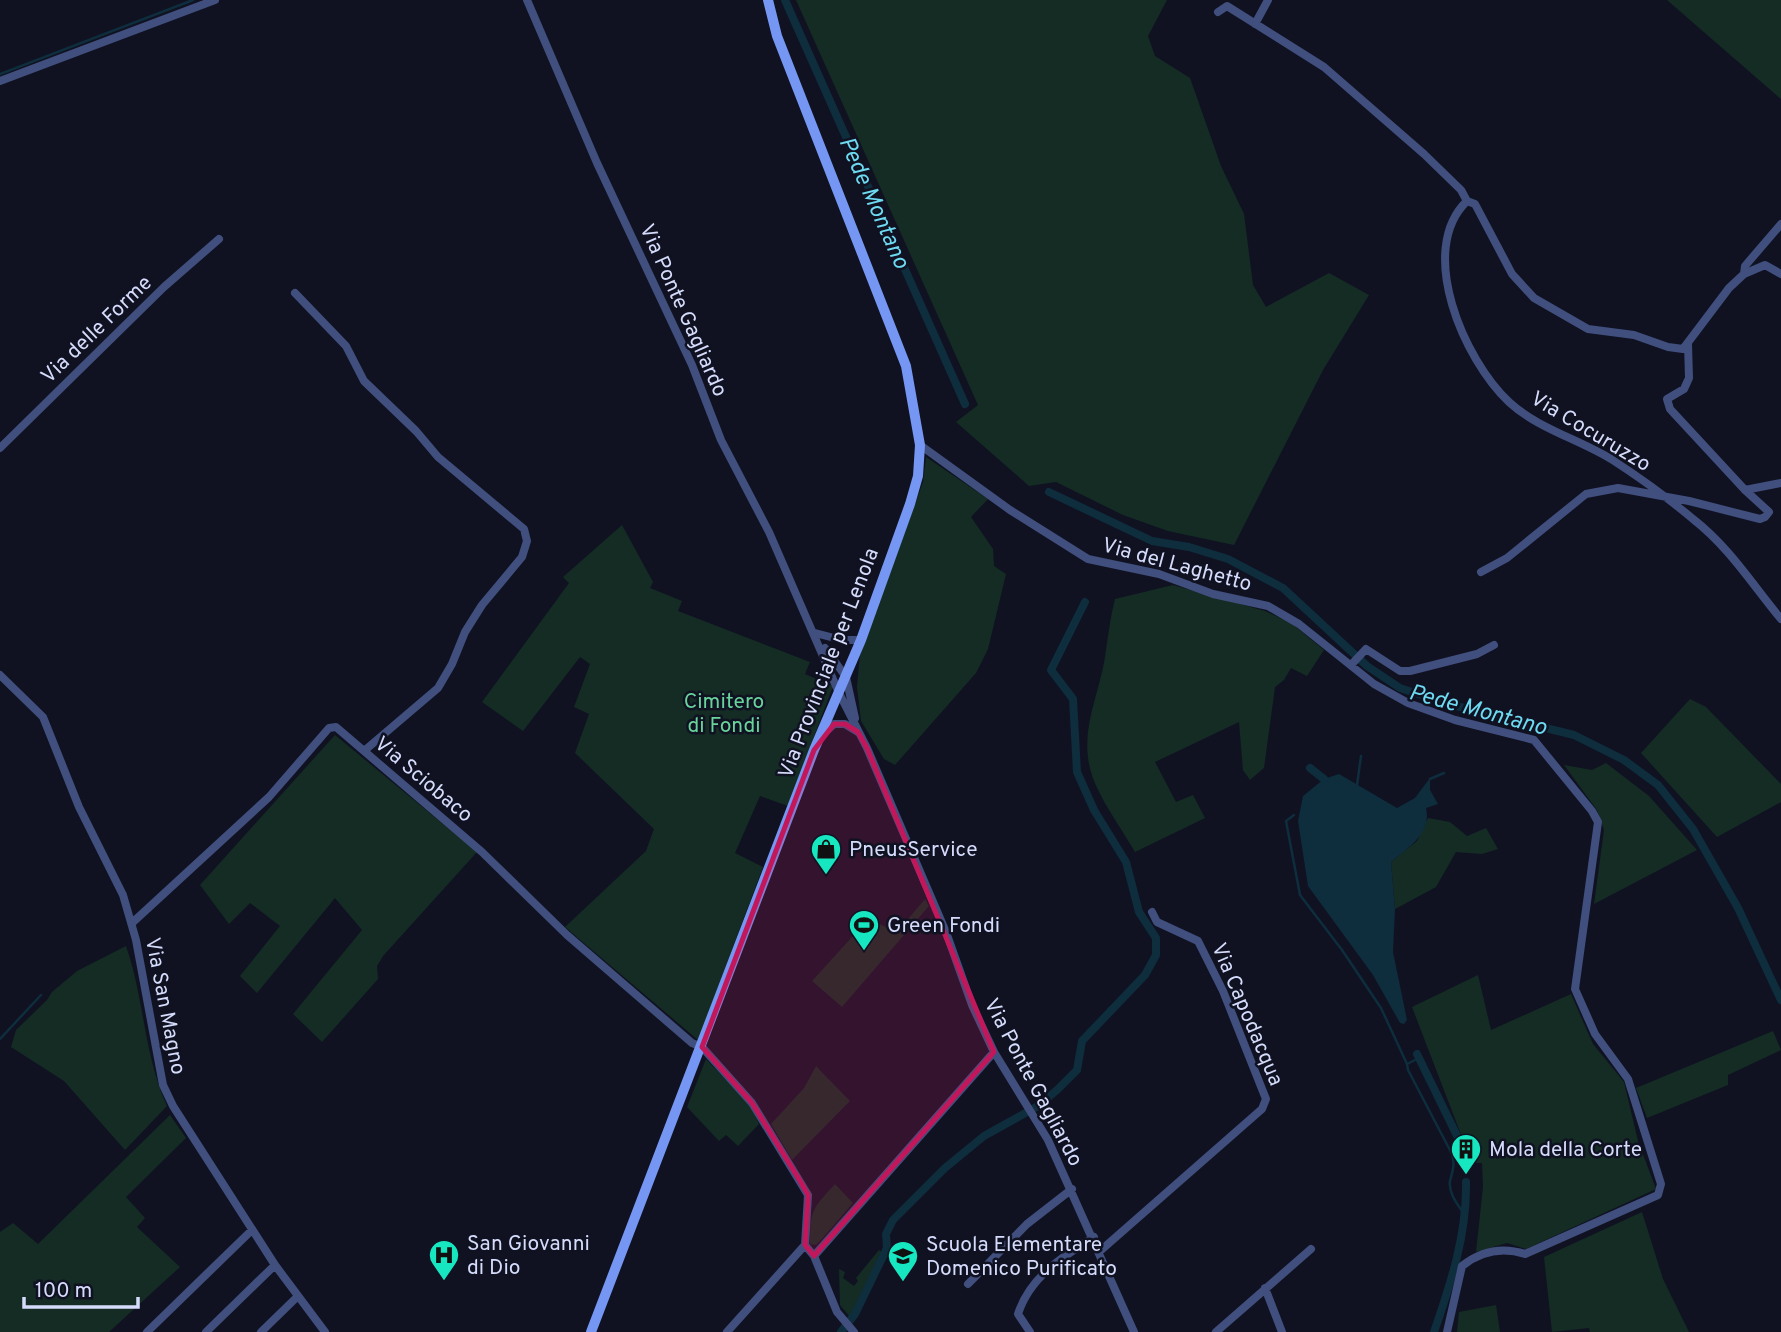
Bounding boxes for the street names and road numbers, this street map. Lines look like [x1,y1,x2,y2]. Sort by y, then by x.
street label: Via Ponte Gagliardo [632,220,733,401]
street label: Via delle Forme [36,270,158,390]
street label: Via Cocuruzzo [1525,386,1655,479]
street label: Via del Laghetto [1099,533,1254,598]
street label: Via Provinciale per Lenola [773,544,886,783]
street label: Via Sciobaco [368,731,478,829]
street label: Via San Magno [138,935,191,1077]
street label: Via Capodacqua [1204,939,1289,1090]
street label: Via Ponte Gagliardo [977,994,1088,1171]

